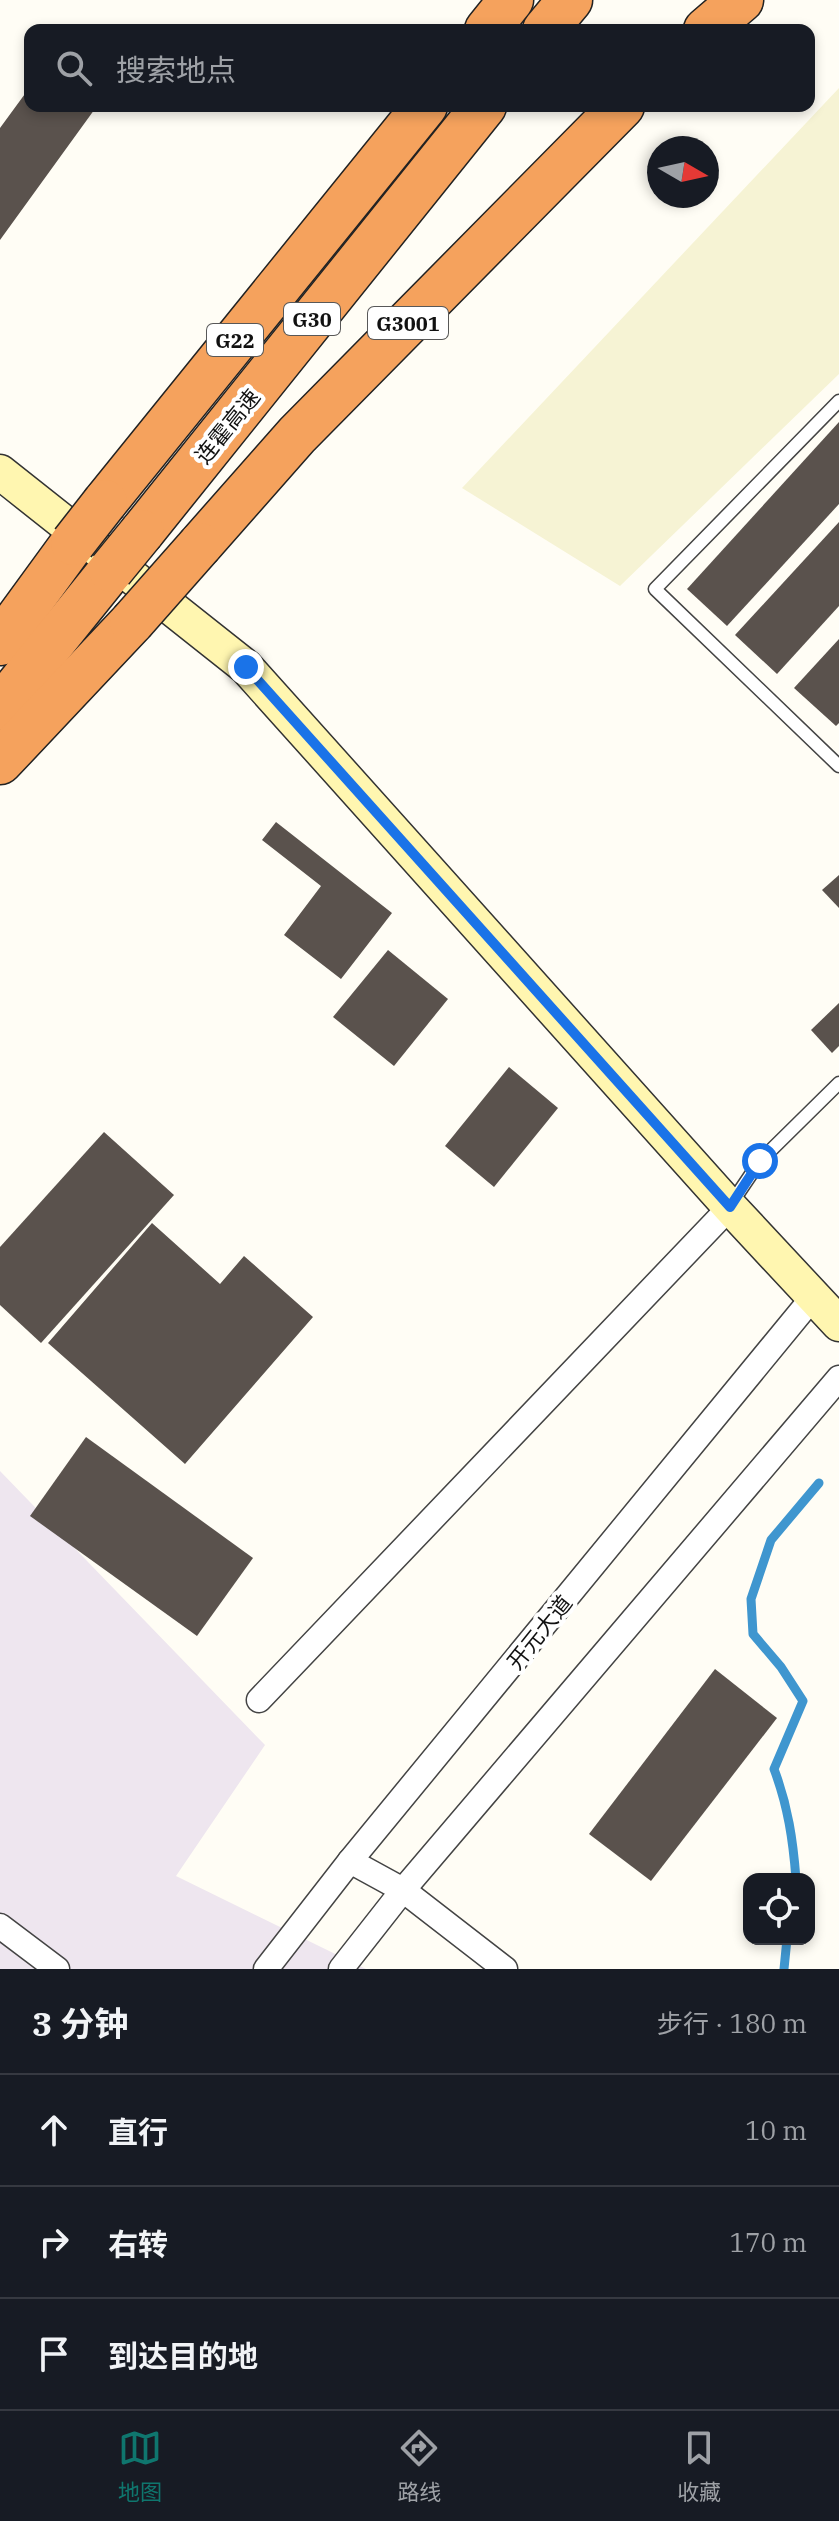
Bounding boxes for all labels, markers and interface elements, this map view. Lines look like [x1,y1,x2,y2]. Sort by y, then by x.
search box [24,24,815,112]
icon: search [52,46,96,90]
text: 搜索地点 [116,50,236,89]
north arrow [647,136,719,208]
road number: G30 [284,303,340,335]
road number: G3001 [368,307,448,339]
road number: G22 [207,324,263,356]
street label: 连霍高速 [188,383,266,469]
route end [228,649,264,685]
route start [742,1143,778,1179]
street label: 开元大道 [500,1589,578,1675]
map controls [743,1873,815,1945]
button: locate [743,1873,815,1945]
text: 3 分钟 [32,2001,128,2045]
text: 步行 · 180 m [657,2006,807,2040]
icon: ahead [32,2108,76,2152]
text: 直行 [108,2112,168,2151]
text: 10 m [745,2113,807,2147]
icon: right [32,2220,76,2264]
text: 右转 [108,2224,168,2263]
text: 170 m [729,2225,807,2259]
icon: arrive [32,2332,76,2376]
text: 到达目的地 [108,2336,258,2375]
tab: 地图 [118,2426,162,2506]
tab: 路线 [397,2426,441,2506]
tab: 收藏 [677,2426,721,2506]

